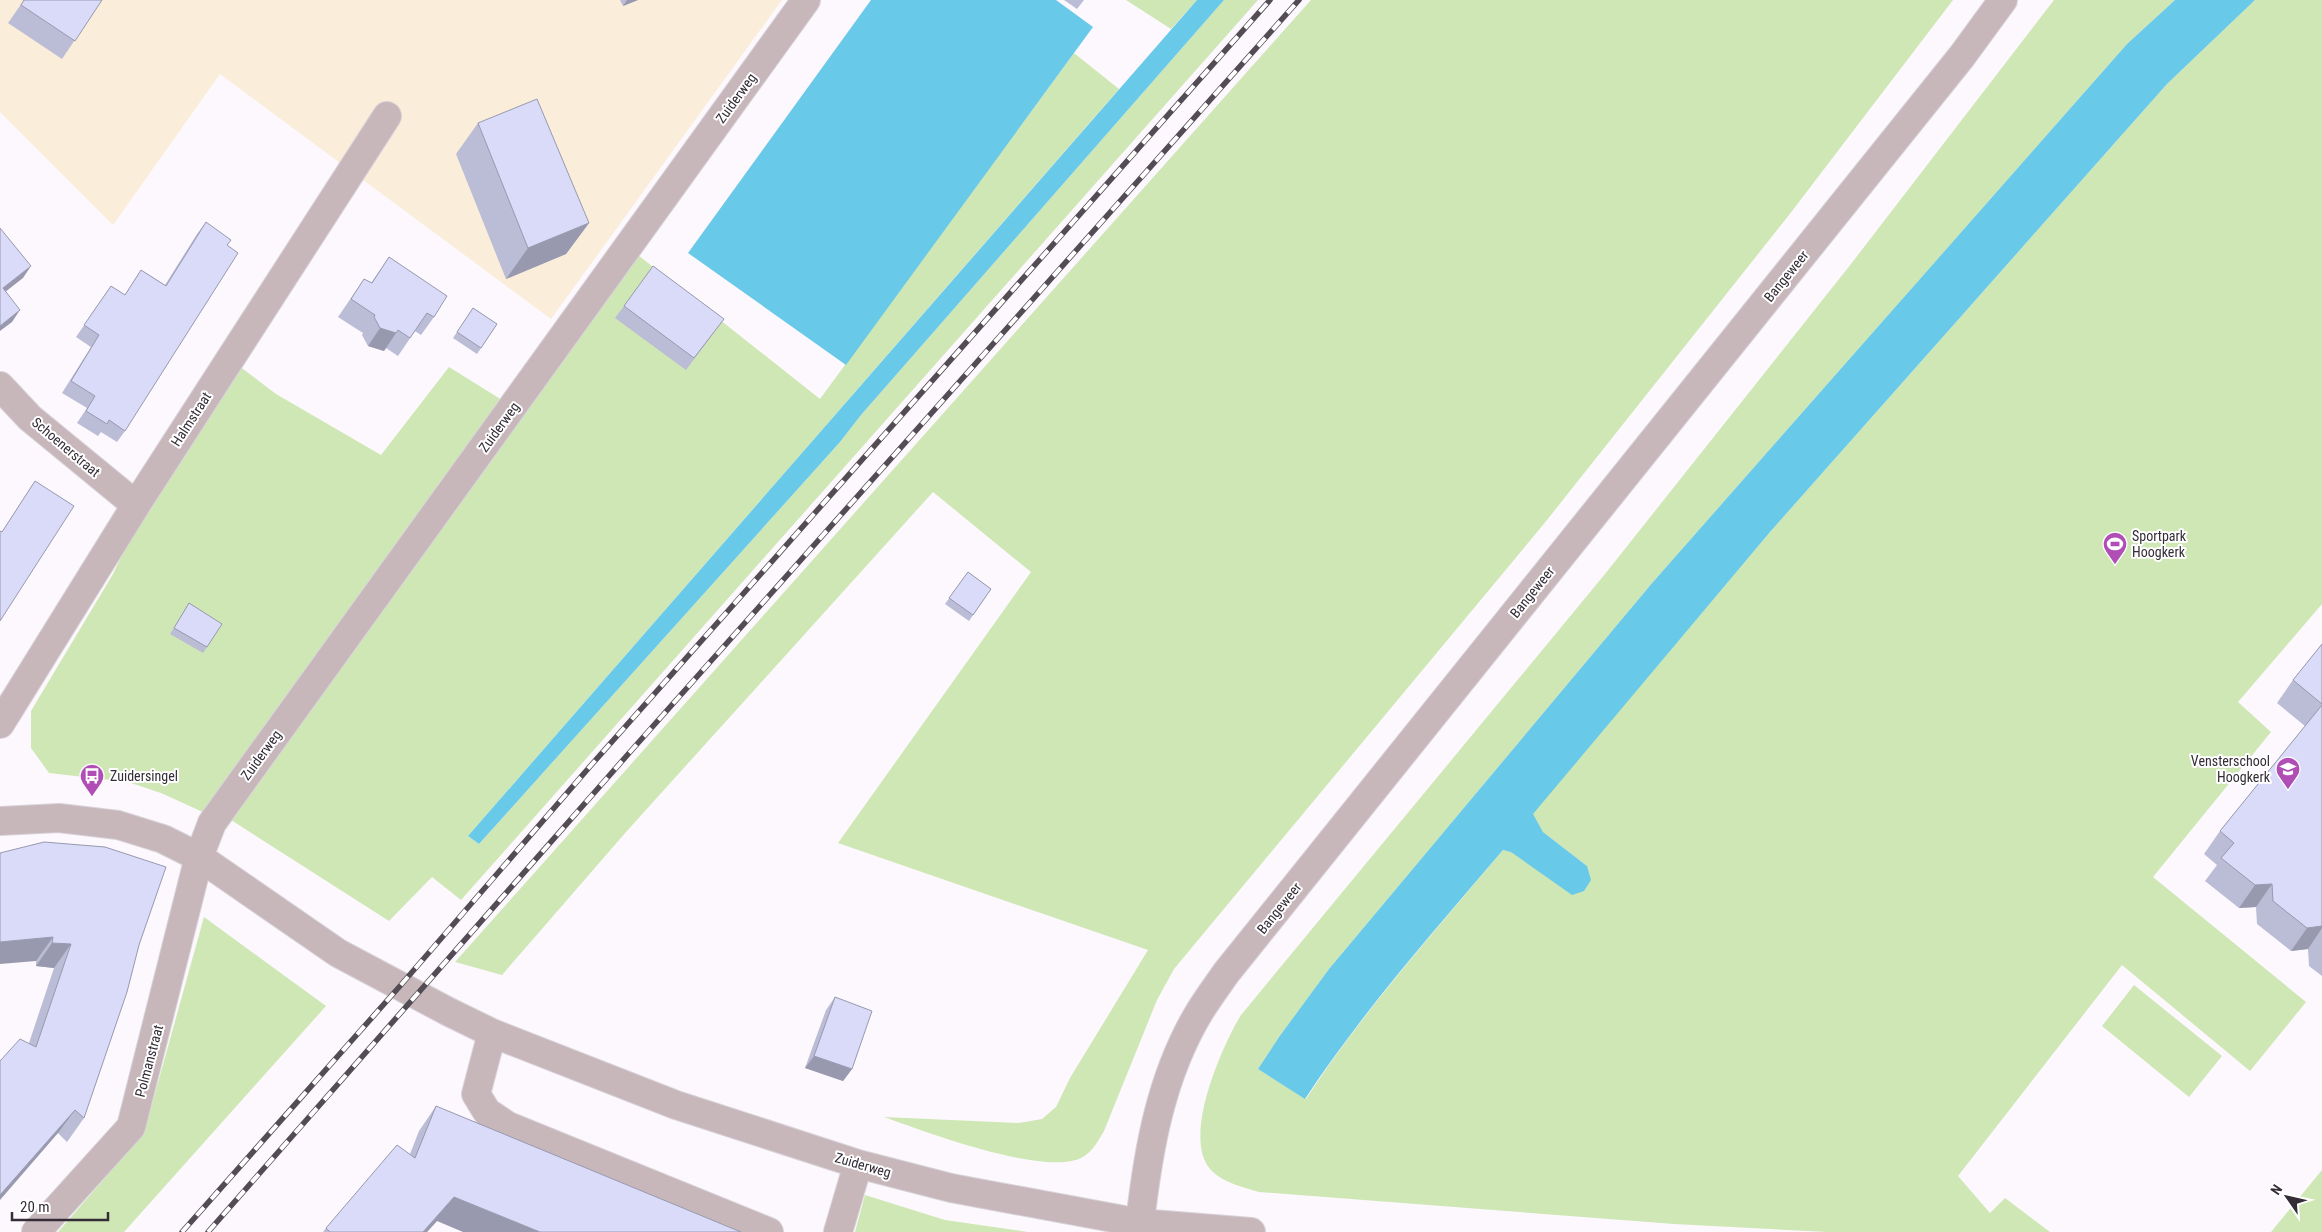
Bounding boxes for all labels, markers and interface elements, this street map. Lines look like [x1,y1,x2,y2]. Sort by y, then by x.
street label: Zuiderweg [713,70,759,126]
street label: Bangeweer [1761,247,1811,305]
street label: Halmstraat [168,389,214,449]
street label: Zuiderweg [476,399,522,455]
street label: Schoenerstraat [29,414,103,480]
place label: Sportpark Hoogkerk [2132,528,2187,560]
sports icon: Sportpark Hoogkerk [2102,531,2128,565]
street label: Bangeweer [1507,563,1557,621]
street label: Zuiderweg [238,727,284,783]
place label: Vensterschool Hoogkerk [2191,753,2271,785]
school or university icon: Vensterschool Hoogkerk [2275,756,2301,790]
bus stop icon: Zuidersingel [79,763,105,797]
place label: Zuidersingel [110,768,178,784]
street label: Bangeweer [1254,879,1304,937]
street label: Polmanstraat [132,1023,166,1099]
street label: Zuiderweg [833,1149,893,1181]
north arrow [2262,1172,2312,1222]
text: N [2267,1182,2285,1198]
scale bar [12,1190,109,1222]
text: 20 m [20,1198,50,1216]

